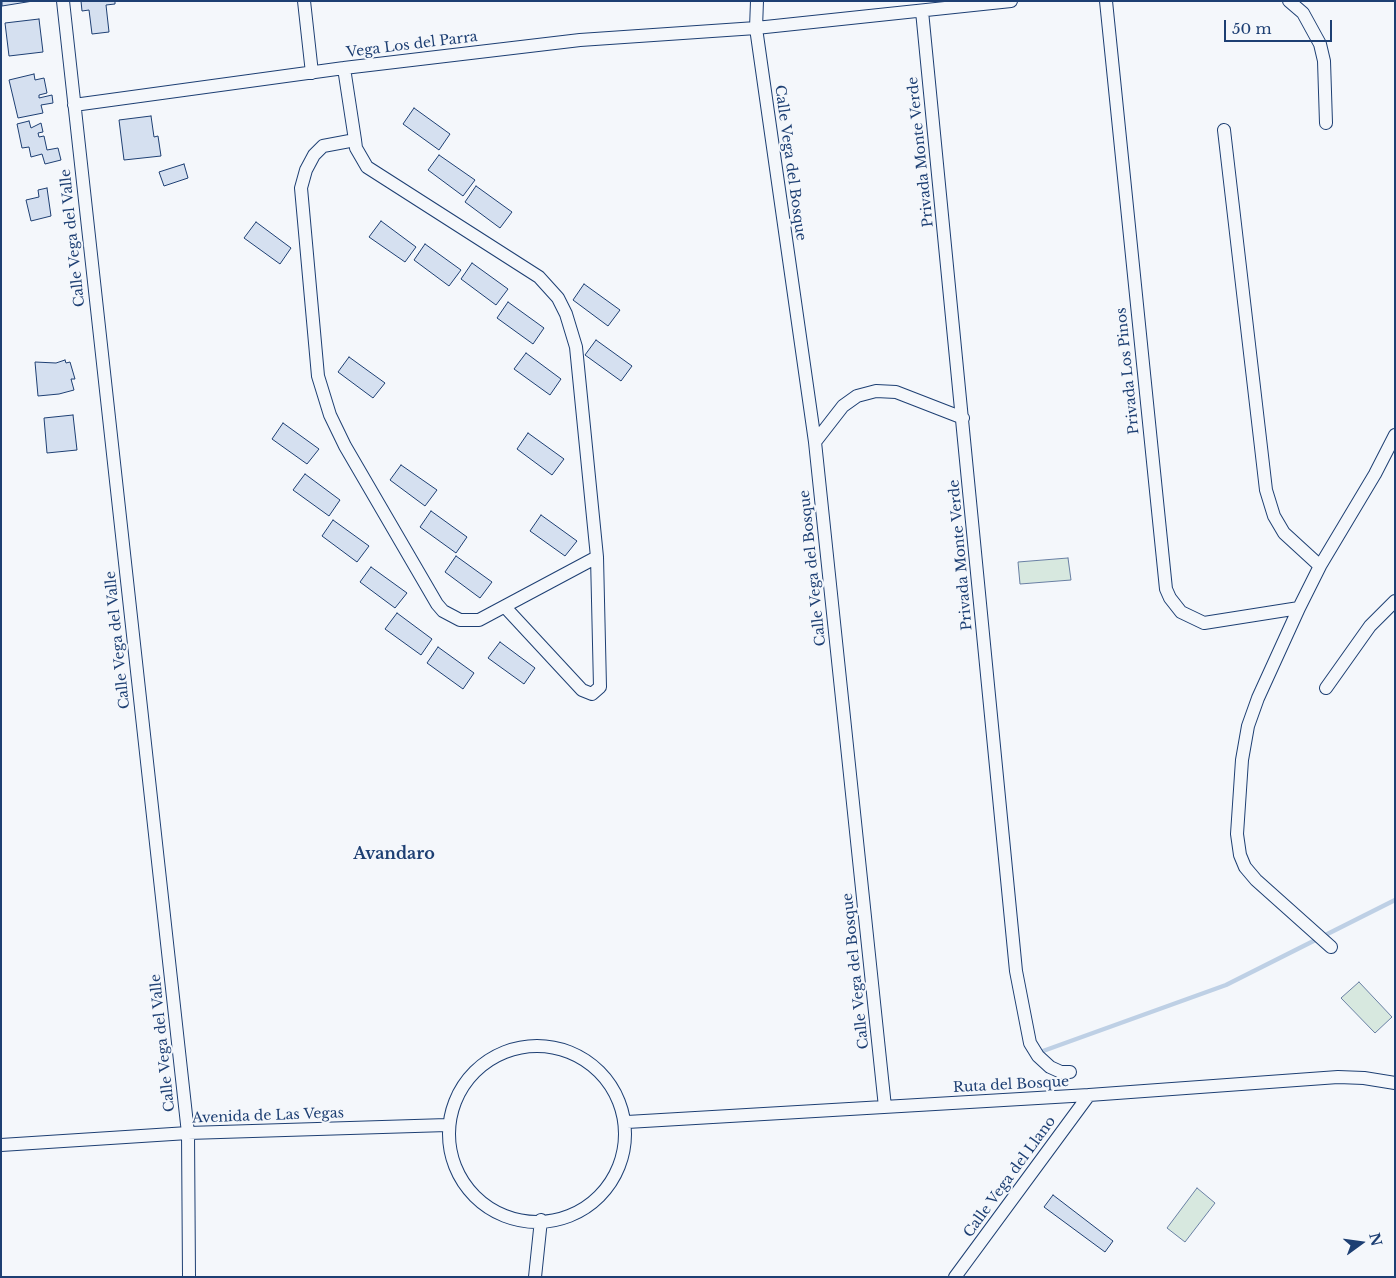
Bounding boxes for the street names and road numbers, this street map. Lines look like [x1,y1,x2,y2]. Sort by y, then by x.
street label: Vega Los del Parra [345,29,479,61]
street label: Privada Monte Verde [905,76,937,228]
street label: Calle Vega del Bosque [771,84,809,242]
street label: Calle Vega del Valle [57,168,89,308]
street label: Privada Los Pinos [1113,307,1143,435]
street label: Privada Monte Verde [946,479,976,631]
street label: Calle Vega del Bosque [796,489,830,647]
street label: Calle Vega del Valle [102,570,134,710]
street label: Calle Vega del Bosque [839,892,873,1050]
street label: Calle Vega del Valle [147,973,179,1113]
street label: Ruta del Bosque [952,1074,1070,1096]
street label: Avenida de Las Vegas [192,1105,344,1127]
street label: Calle Vega del Llano [960,1113,1060,1241]

